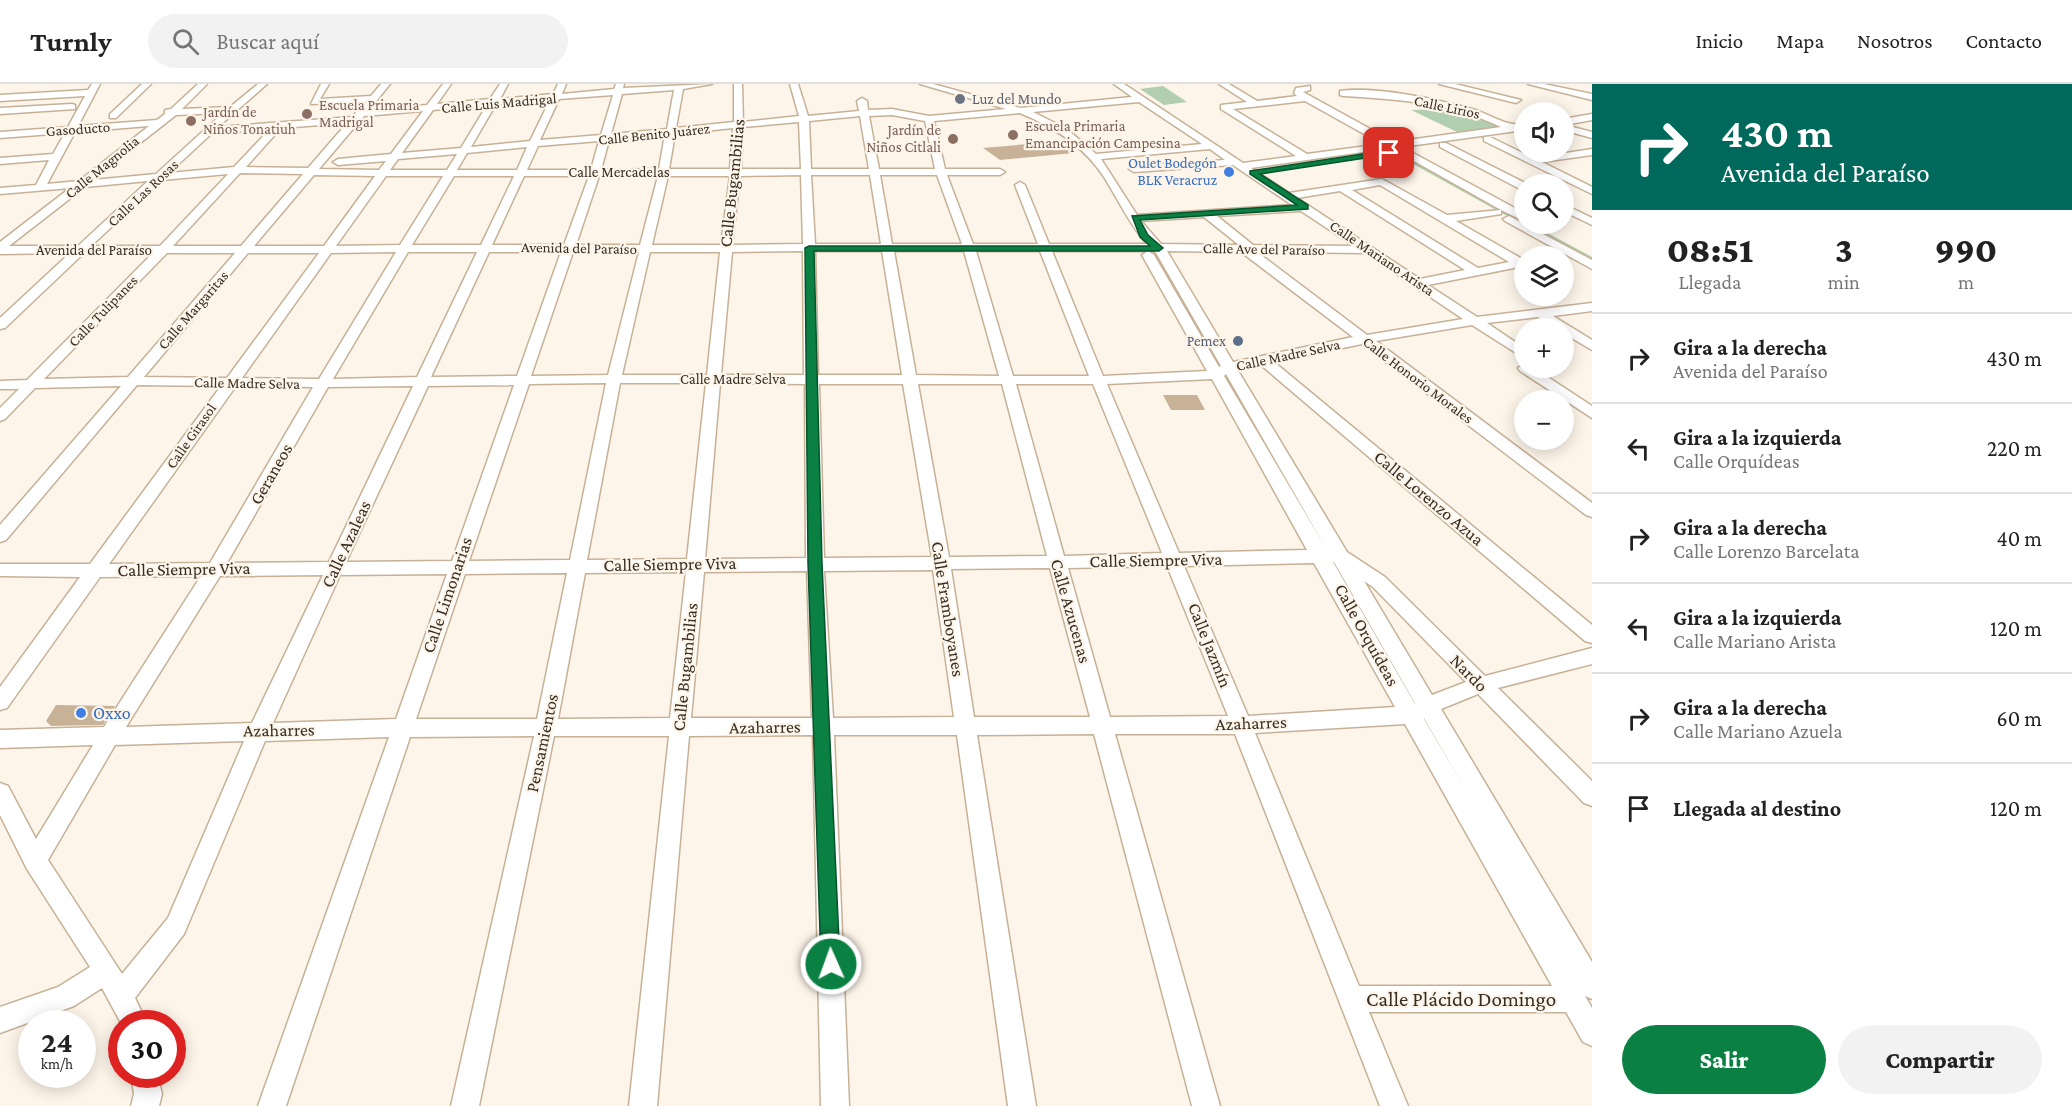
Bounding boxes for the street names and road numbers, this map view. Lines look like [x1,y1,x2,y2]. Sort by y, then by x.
street label: Calle Luis Madrigal [441,90,557,117]
street label: Calle Lirios [1413,92,1482,122]
street label: Calle Bugambilias [715,118,749,248]
street label: Gasoducto [45,119,111,139]
street label: Calle Benito Juárez [597,120,711,149]
street label: Calle Magnolia [62,132,143,202]
street label: Calle Las Rosas [104,156,182,230]
street label: Calle Mercadelas [568,164,670,180]
street label: Calle Mariano Arista [1327,217,1437,299]
street label: Avenida del Paraíso [521,239,637,257]
street label: Calle Ave del Paraíso [1203,240,1325,258]
street label: Avenida del Paraíso [36,242,152,258]
street label: Calle Margaritas [155,267,232,353]
street label: Calle Tulipanes [65,272,142,350]
street label: Calle Honorio Morales [1360,333,1476,427]
street label: Calle Madre Selva [1234,336,1342,374]
street label: Calle Madre Selva [680,371,786,387]
street label: Calle Madre Selva [194,374,300,392]
street label: Calle Girasol [163,400,219,472]
street label: Geraneos [246,440,296,508]
street label: Calle Lorenzo Azua [1370,446,1488,550]
street label: Calle Azaleas [317,497,375,591]
street label: Calle Limonarias [418,534,476,656]
street label: Calle Framboyanes [927,540,969,678]
street label: Calle Siempre Viva [1089,549,1223,571]
street label: Calle Siempre Viva [603,553,737,575]
street label: Calle Azucenas [1047,557,1095,665]
street label: Calle Siempre Viva [117,558,251,580]
street label: Calle Orquídeas [1331,580,1403,690]
street label: Calle Jazmín [1184,600,1236,691]
street label: Calle Bugambilias [668,602,702,732]
street label: Nardo [1446,650,1492,696]
street label: Pensamientos [522,692,562,794]
street label: Azaharres [1215,712,1287,734]
street label: Azaharres [729,716,801,738]
street label: Azaharres [243,719,315,741]
street label: Calle Plácido Domingo [1366,987,1556,1011]

